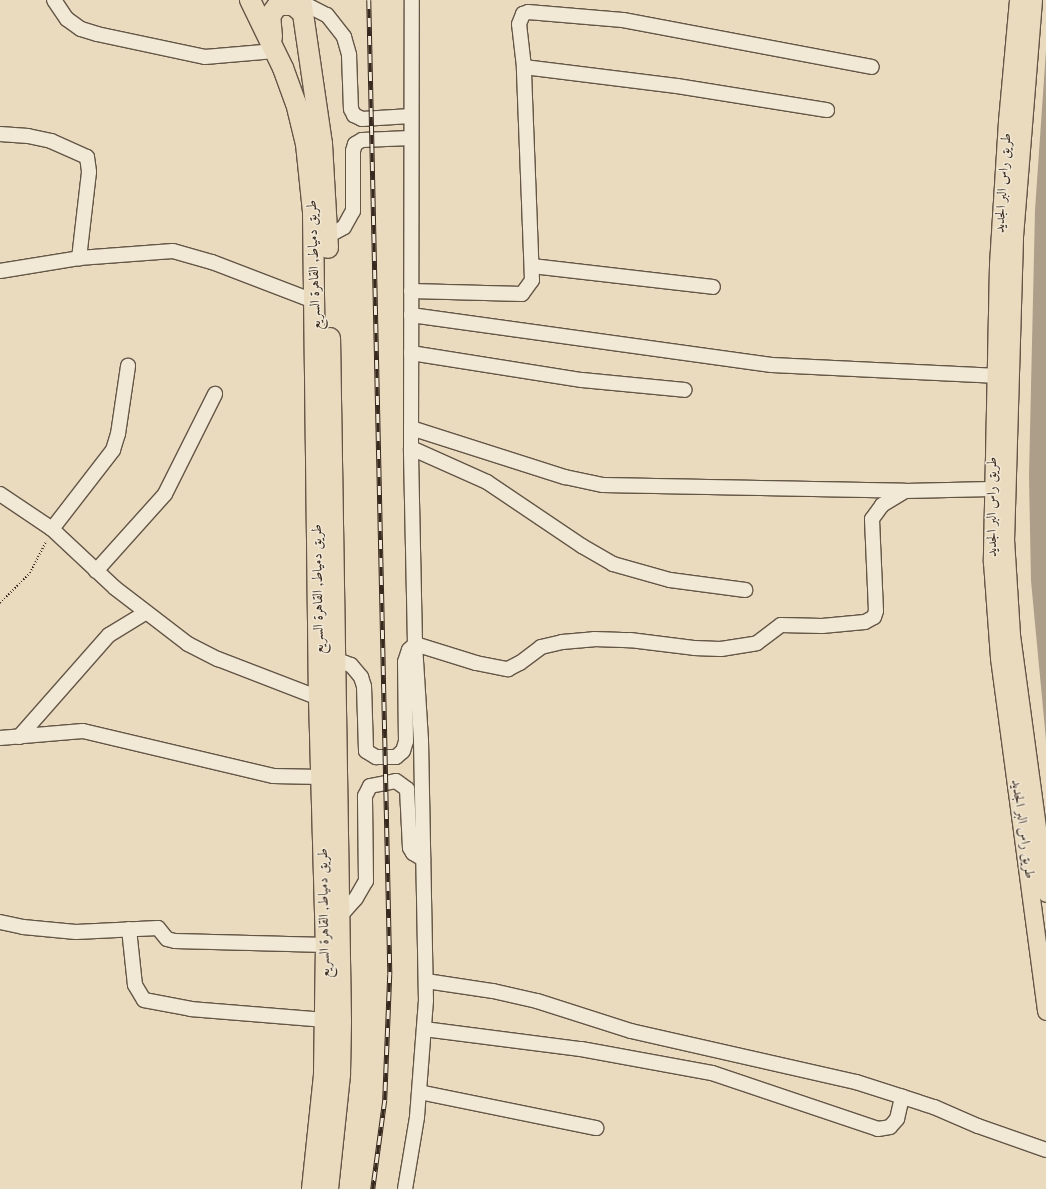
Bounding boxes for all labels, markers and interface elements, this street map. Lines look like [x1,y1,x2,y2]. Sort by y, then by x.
street label: طريق راس البر الجديد [991,132,1015,234]
street label: طريق دمياط, القاهرة السريع [303,200,325,330]
street label: طريق راس البر الجديد [984,457,1000,557]
street label: طريق دمياط, القاهرة السريع [308,524,328,654]
street label: طريق راس البر الجديد [1008,778,1038,880]
street label: طريق دمياط, القاهرة السريع [314,848,334,978]

